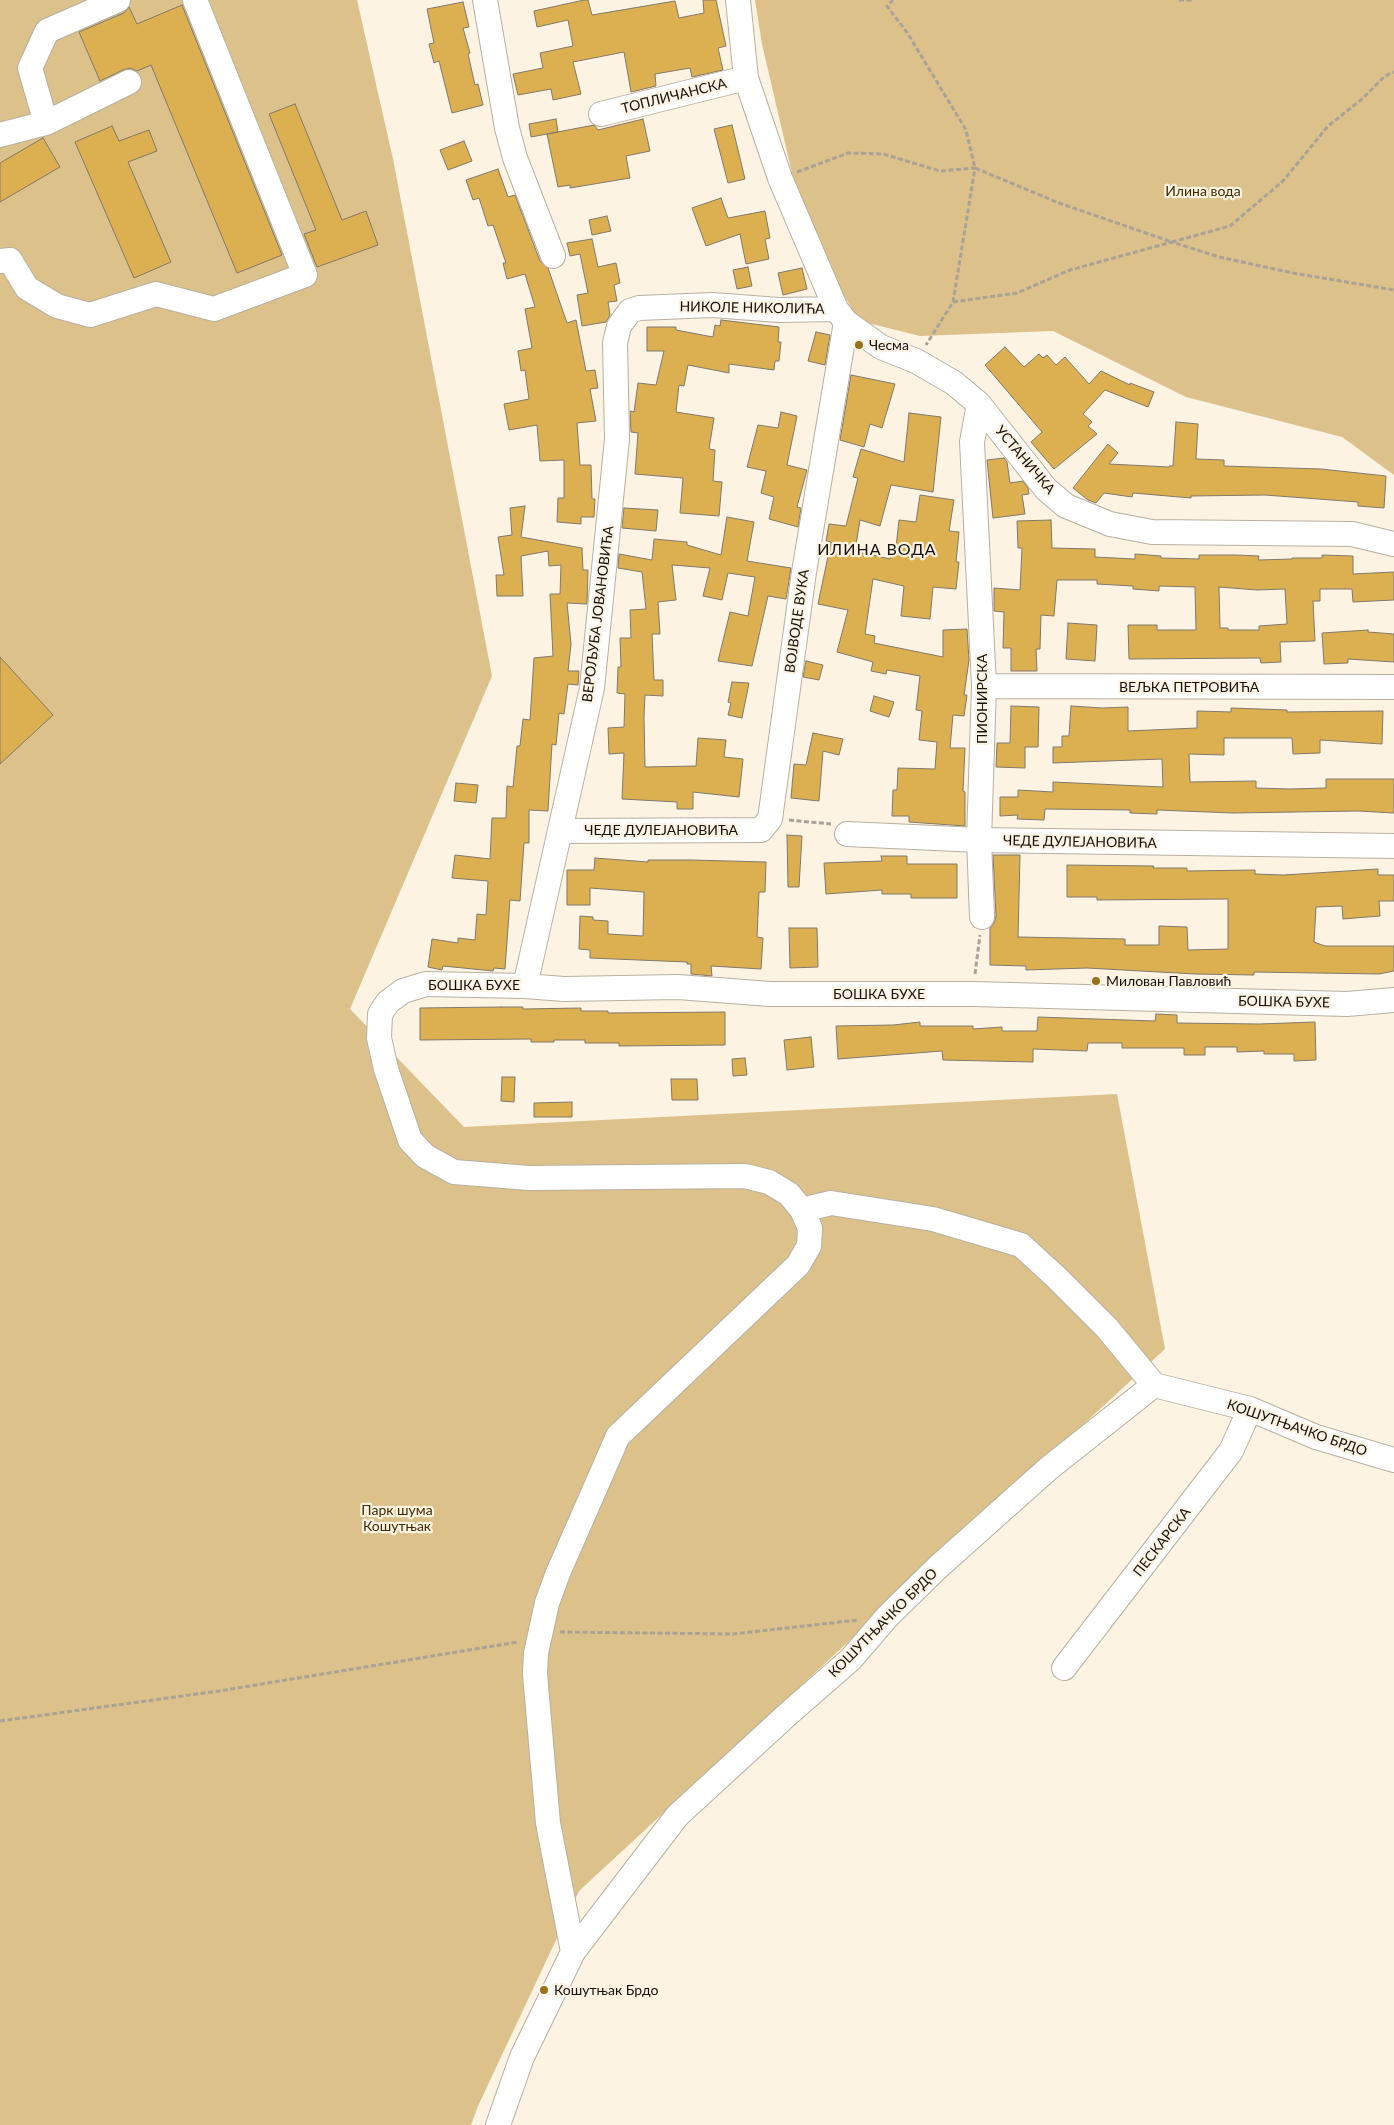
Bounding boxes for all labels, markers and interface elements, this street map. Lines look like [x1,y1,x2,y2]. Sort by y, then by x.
street label: ТОПЛИЧАНСКА [620,75,728,117]
park label: Илина вода [1165,183,1241,199]
street label: НИКОЛЕ НИКОЛИЋА [679,298,825,318]
place label: Чесма [869,337,909,353]
marker: Чесма [853,339,865,351]
street label: УСТАНИЧКА [992,422,1058,498]
street label: ВЕРОЉУБА ЈОВАНОВИЋА [579,525,617,703]
district label: ИЛИНА ВОДА [816,540,938,560]
street label: ВОЈВОДЕ ВУКА [781,568,813,674]
street label: ПИОНИРСКА [974,654,990,744]
street label: ВЕЉКА ПЕТРОВИЋА [1119,679,1259,695]
street label: ЧЕДЕ ДУЛЕЈАНОВИЋА [584,822,738,838]
street label: ЧЕДЕ ДУЛЕЈАНОВИЋА [1003,832,1157,852]
place label: Милован Павловић [1106,973,1231,989]
marker: Милован Павловић [1090,975,1102,987]
street label: БОШКА БУХЕ [428,977,520,993]
street label: БОШКА БУХЕ [833,986,925,1002]
street label: БОШКА БУХЕ [1238,993,1330,1011]
street label: КОШУТЊАЧКО БРДО [1225,1396,1369,1460]
park label: Парк шума Кошутњак [361,1502,433,1534]
street label: ПЕСКАРСКА [1130,1504,1194,1580]
street label: КОШУТЊАЧКО БРДО [825,1565,941,1681]
place label: Кошутњак Брдо [554,1982,658,1998]
marker: Кошутњак Брдо [538,1984,550,1996]

